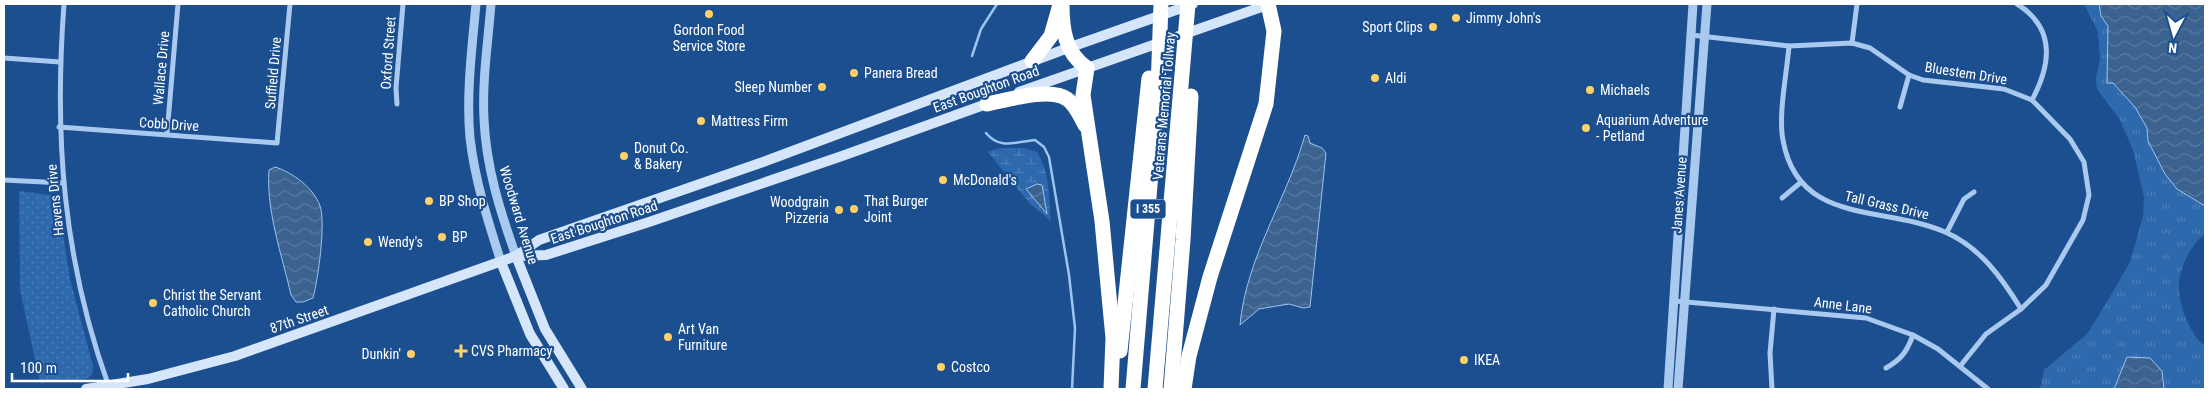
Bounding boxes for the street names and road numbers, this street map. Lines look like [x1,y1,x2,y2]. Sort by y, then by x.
street label: Oxford Street [377,16,399,90]
street label: Wallace Drive [150,30,172,106]
street label: Veterans Memorial Tollway [1150,31,1178,181]
street label: Suffield Drive [262,36,284,110]
street label: Bluestem Drive [1924,59,2009,87]
street label: East Boughton Road [931,62,1041,116]
street label: Cobb Drive [139,114,200,134]
street label: Janes Avenue [1668,156,1690,234]
street label: Havens Drive [43,163,67,237]
street label: Woodward Avenue [496,164,542,266]
street label: Tall Grass Drive [1843,188,1931,223]
street label: East Boughton Road [548,197,660,247]
road number: I 355 [1130,200,1166,218]
street label: Anne Lane [1813,294,1873,317]
street label: 87th Street [268,302,330,336]

